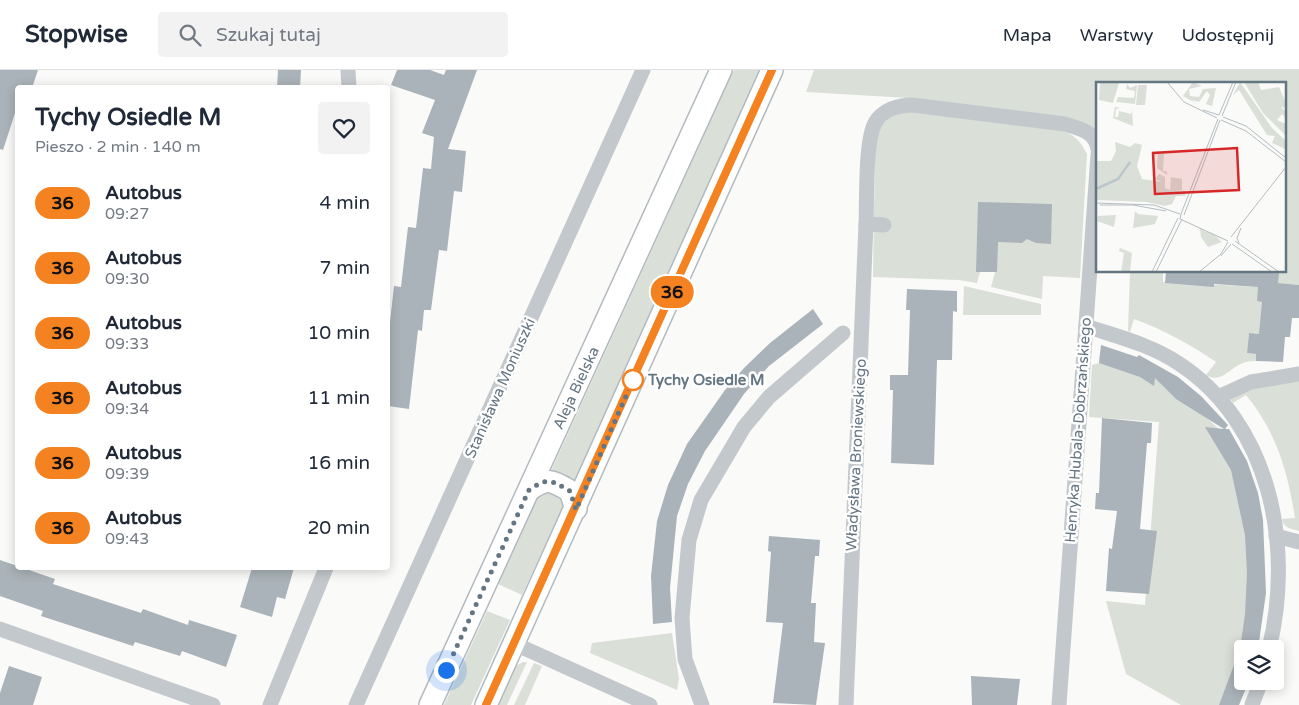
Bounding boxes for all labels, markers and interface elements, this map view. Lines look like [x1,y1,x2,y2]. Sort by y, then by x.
search box [158,12,508,57]
text: Stopwise [25,20,128,49]
icon: search [176,21,204,49]
text: Szukaj tutaj [216,24,321,46]
text: Mapa [1003,24,1052,46]
text: Warstwy [1080,24,1153,46]
text: Udostępnij [1181,24,1274,46]
inset map [1096,82,1286,272]
button: heart [318,102,370,154]
text: Tychy Osiedle M [35,103,222,132]
text: Pieszo · 2 min · 140 m [35,137,201,157]
text: Autobus [105,182,182,204]
text: 36 [51,192,74,214]
text: 4 min [319,192,370,214]
text: 09:27 [105,204,149,224]
text: Autobus [105,247,182,269]
text: 36 [51,257,74,279]
text: 7 min [319,257,370,279]
text: 09:30 [105,269,149,289]
line badge: 36 [650,276,694,308]
text: 36 [661,281,683,303]
text: Autobus [105,312,182,334]
street label: Stanisława Moniuszki [461,315,539,461]
street label: Henryka Hubala-Dobrzańskiego [1061,317,1095,543]
text: 36 [51,322,74,344]
text: 10 min [307,322,370,344]
text: 09:33 [105,334,149,354]
street label: Aleja Bielska [549,344,603,432]
street label: Władysława Broniewskiego [842,358,870,552]
marker: Tychy Osiedle M [622,369,644,391]
place label: Tychy Osiedle M [647,371,765,390]
text: Autobus [105,377,182,399]
text: 36 [51,387,74,409]
text: 11 min [307,387,370,409]
text: 09:34 [105,399,149,419]
text: Autobus [105,442,182,464]
text: 36 [51,452,74,474]
text: 16 min [307,452,370,474]
text: 09:39 [105,464,149,484]
text: Autobus [105,507,182,529]
text: 36 [51,517,74,539]
text: 20 min [307,517,370,539]
text: 09:43 [105,529,149,549]
map controls [1234,640,1284,690]
button: layers [1234,640,1284,690]
your location [434,658,459,683]

